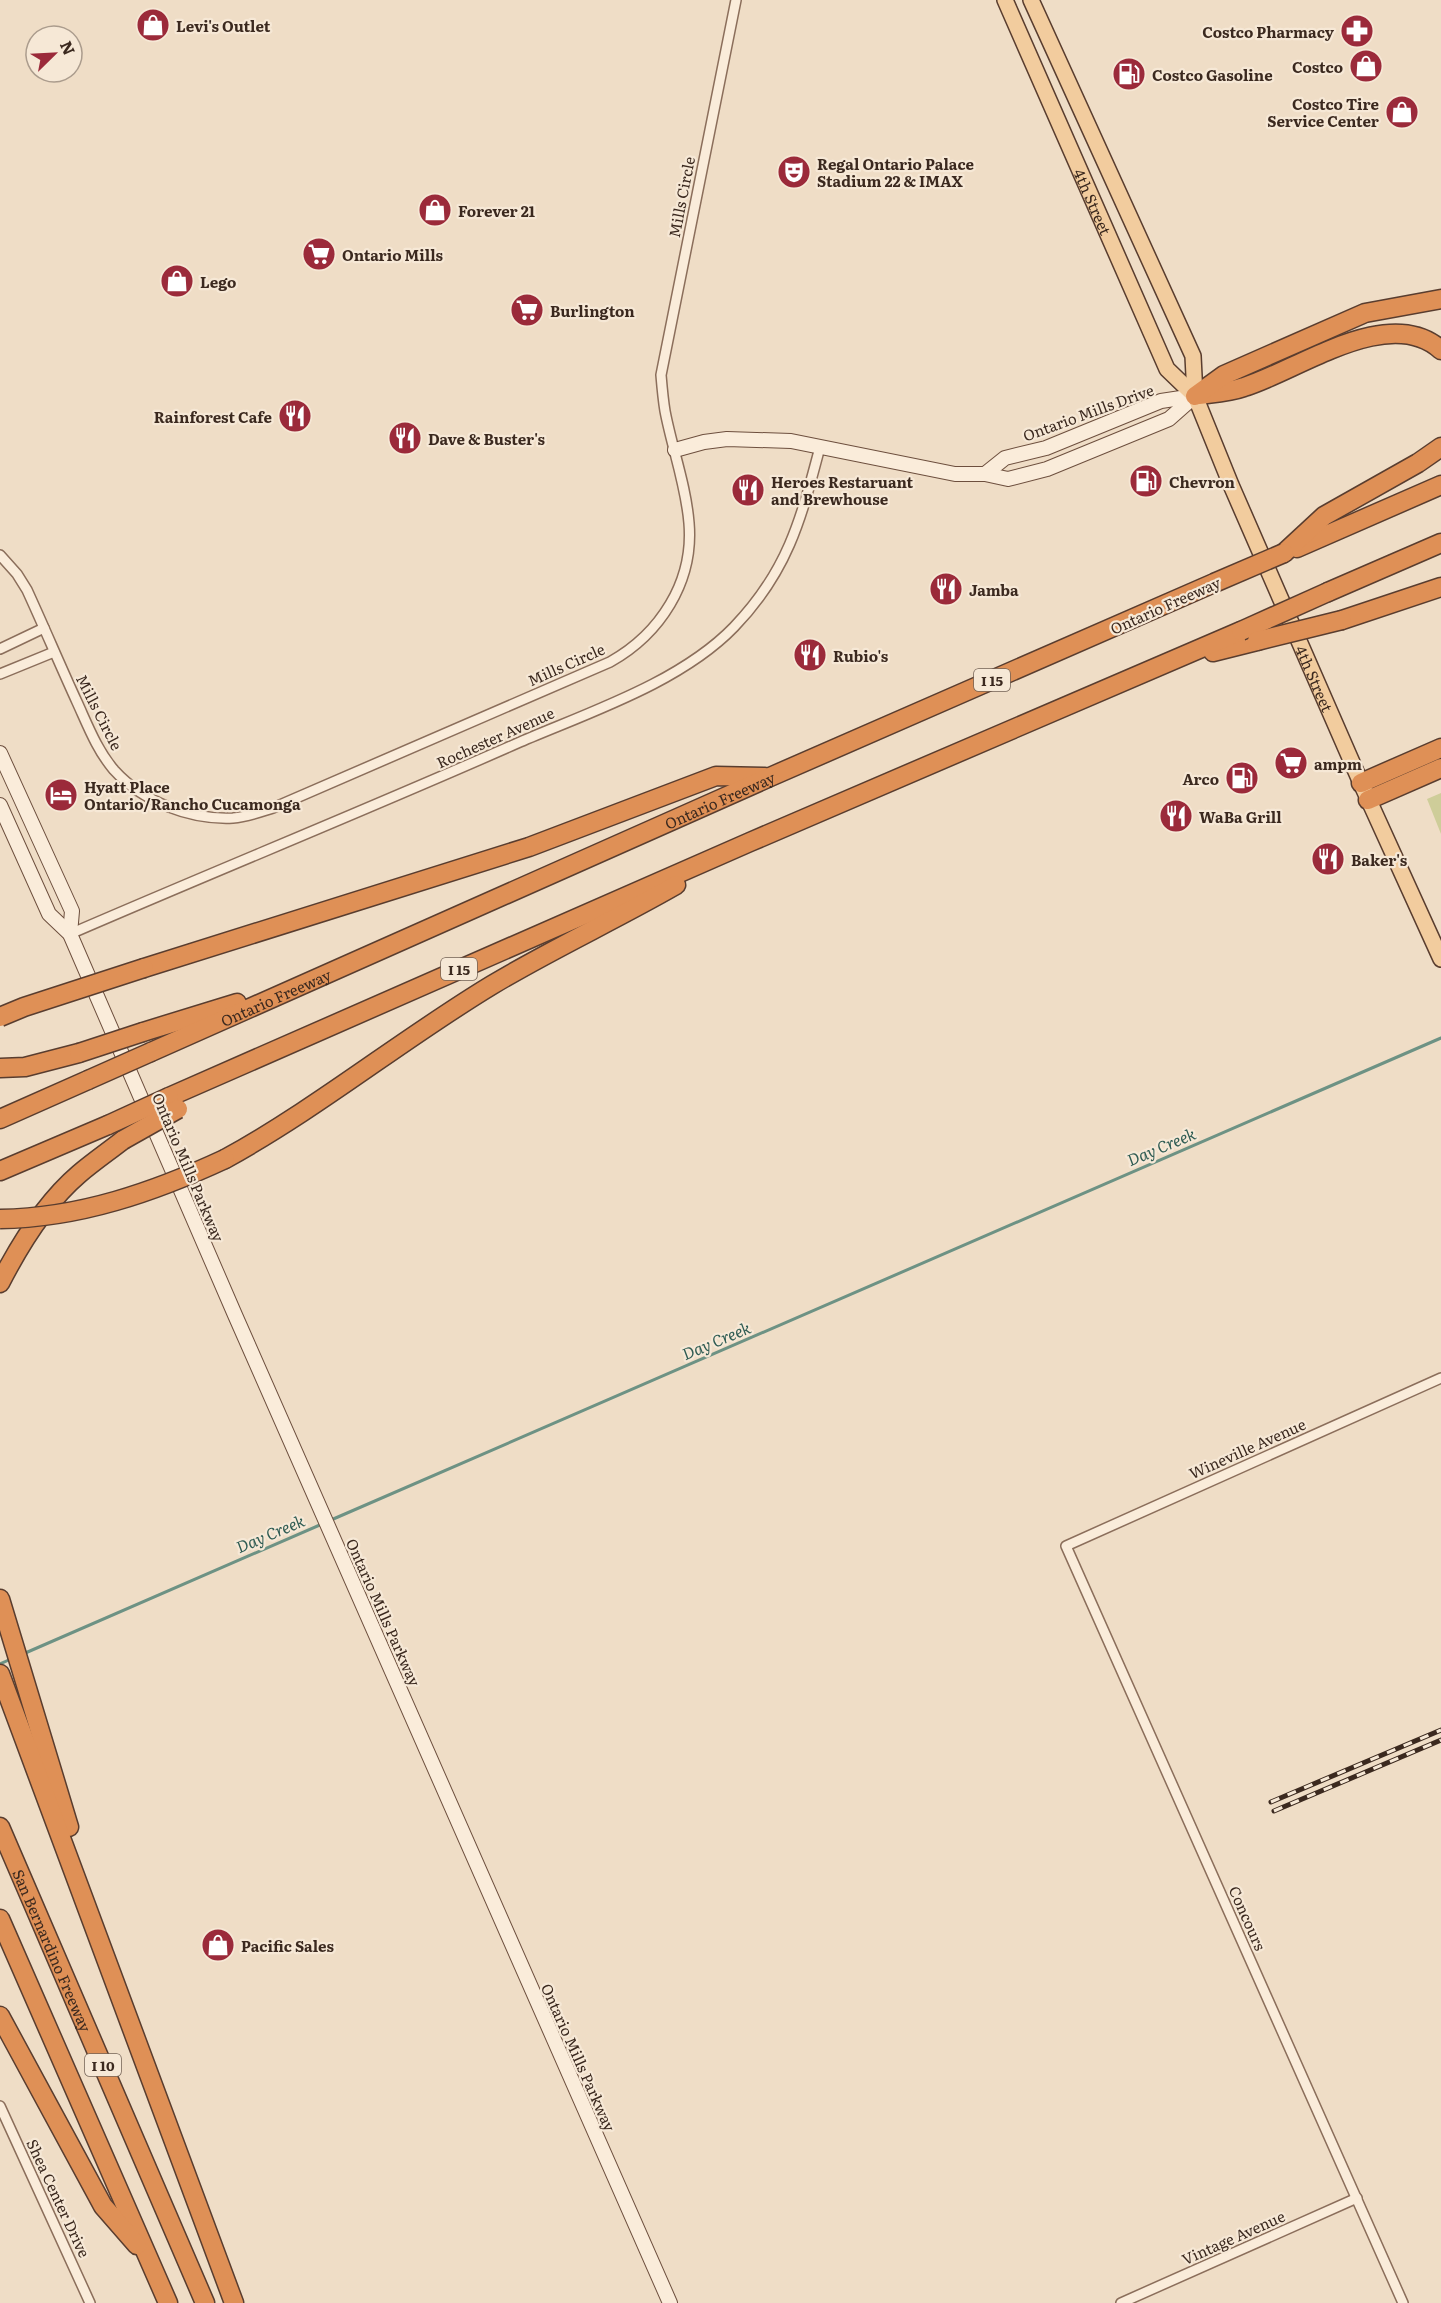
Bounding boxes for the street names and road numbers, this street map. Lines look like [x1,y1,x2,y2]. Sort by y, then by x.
street label: Mills Circle [662,154,700,240]
street label: 4th Street [1069,165,1118,238]
street label: Ontario Mills Drive [1019,378,1157,446]
street label: Ontario Freeway [1106,570,1224,640]
street label: Mills Circle [524,637,608,691]
street label: 4th Street [1291,641,1340,715]
road number: I 15 [974,669,1010,691]
street label: Mills Circle [71,670,129,754]
street label: Rochester Avenue [432,701,558,773]
street label: Ontario Freeway [661,765,779,834]
road number: I 15 [441,958,477,980]
street label: Ontario Freeway [216,962,335,1031]
street label: Ontario Mills Parkway [147,1089,231,1245]
street label: Wineville Avenue [1185,1412,1309,1484]
street label: Ontario Mills Parkway [341,1534,427,1690]
street label: San Bernardino Freeway [8,1865,98,2035]
street label: Concours [1224,1882,1273,1954]
street label: Ontario Mills Parkway [536,1979,622,2135]
road number: I 10 [85,2054,121,2076]
street label: Shea Center Drive [21,2135,97,2261]
street label: Vintage Avenue [1178,2204,1289,2270]

